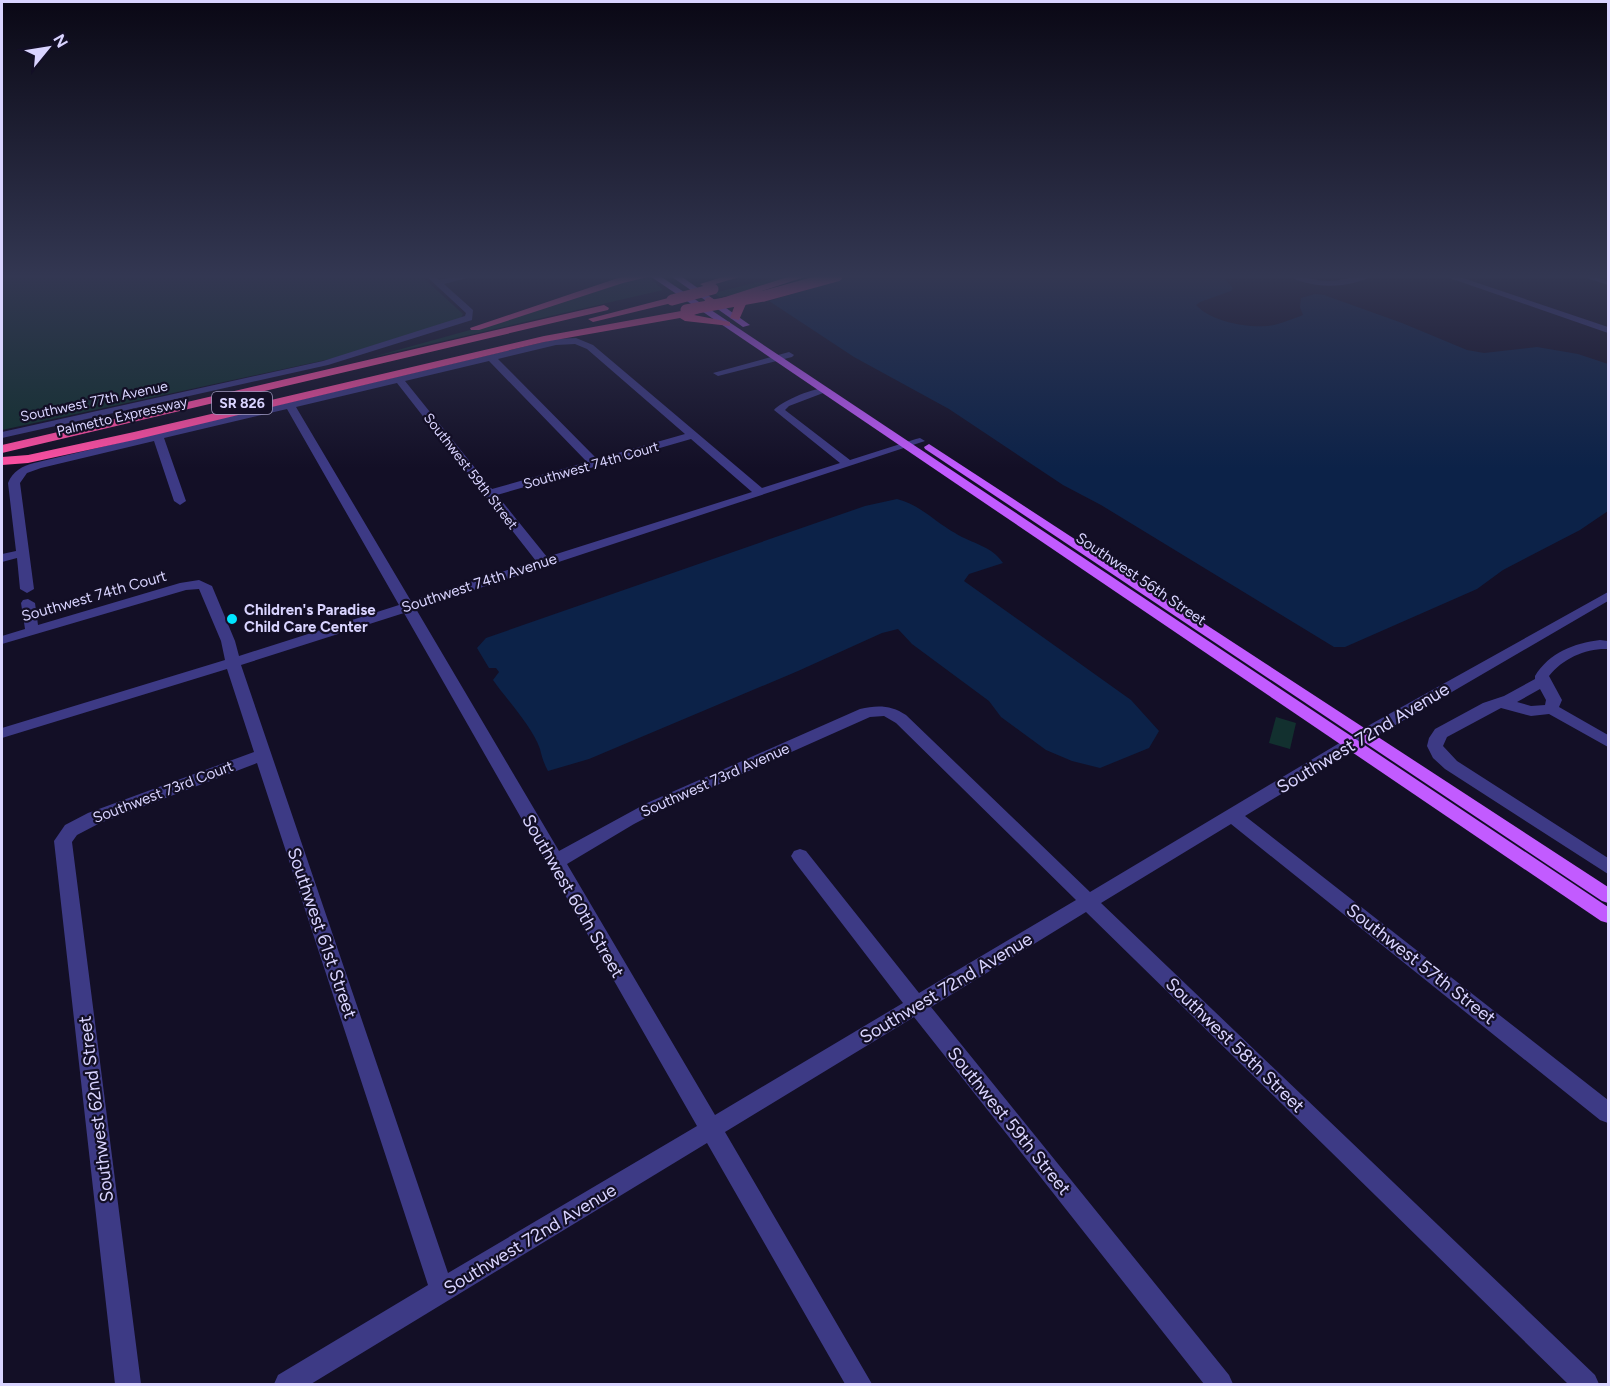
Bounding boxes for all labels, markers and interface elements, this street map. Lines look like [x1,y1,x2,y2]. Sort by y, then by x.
north arrow [18,18,78,78]
text: N [49,31,72,51]
street label: Southwest 77th Avenue [19,377,170,425]
road number: SR 826 [212,392,272,414]
street label: Palmetto Expressway [55,393,190,440]
street label: Southwest 59th Street [420,410,521,533]
street label: Southwest 74th Court [521,438,661,493]
street label: Southwest 56th Street [1072,529,1210,629]
street label: Southwest 74th Avenue [399,549,559,617]
street label: Southwest 74th Court [19,567,169,625]
place label: Children's Paradise Child Care Center [244,601,376,636]
marker: Children's Paradise Child Care Center [225,612,239,626]
street label: Southwest 72nd Avenue [1273,678,1453,798]
street label: Southwest 73rd Avenue [638,739,792,821]
street label: Southwest 73rd Court [90,757,236,827]
street label: Southwest 60th Street [517,810,629,982]
street label: Southwest 61st Street [282,845,362,1022]
street label: Southwest 57th Street [1342,899,1500,1029]
street label: Southwest 72nd Avenue [856,928,1036,1048]
street label: Southwest 58th Street [1161,973,1309,1117]
street label: Southwest 62nd Street [74,1015,118,1203]
street label: Southwest 59th Street [943,1043,1076,1200]
street label: Southwest 72nd Avenue [440,1179,620,1299]

